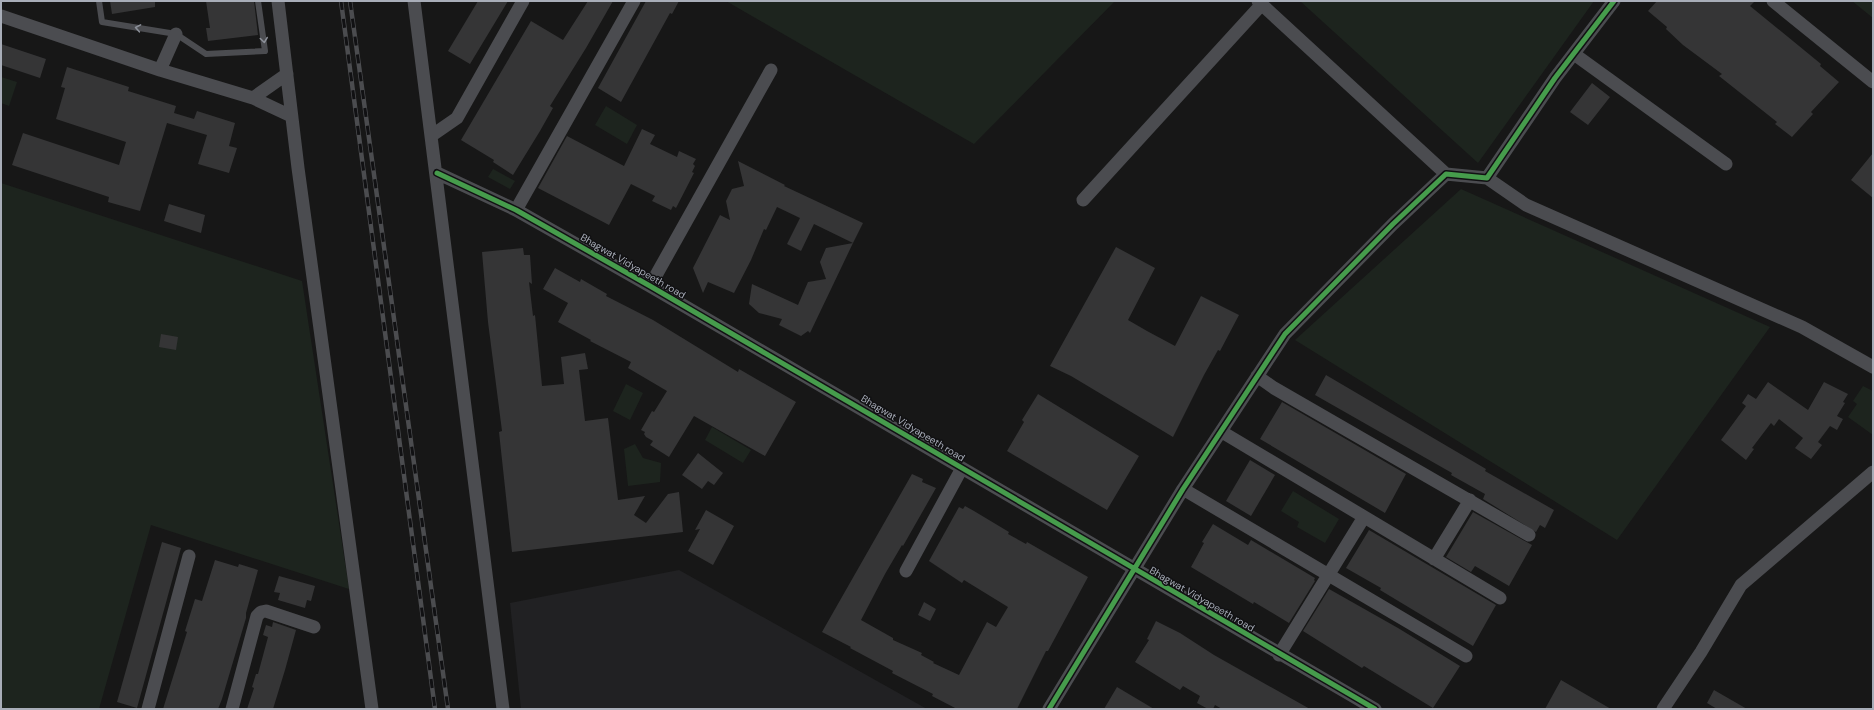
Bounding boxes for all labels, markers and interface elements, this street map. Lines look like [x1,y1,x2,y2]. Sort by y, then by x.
one-way arrow [135,24,141,32]
one-way arrow [259,37,268,43]
street label: Bhagwat Vidyapeeth road [578,231,688,301]
street label: Bhagwat Vidyapeeth road [859,392,967,464]
street label: Bhagwat Vidyapeeth road [1147,564,1257,634]

